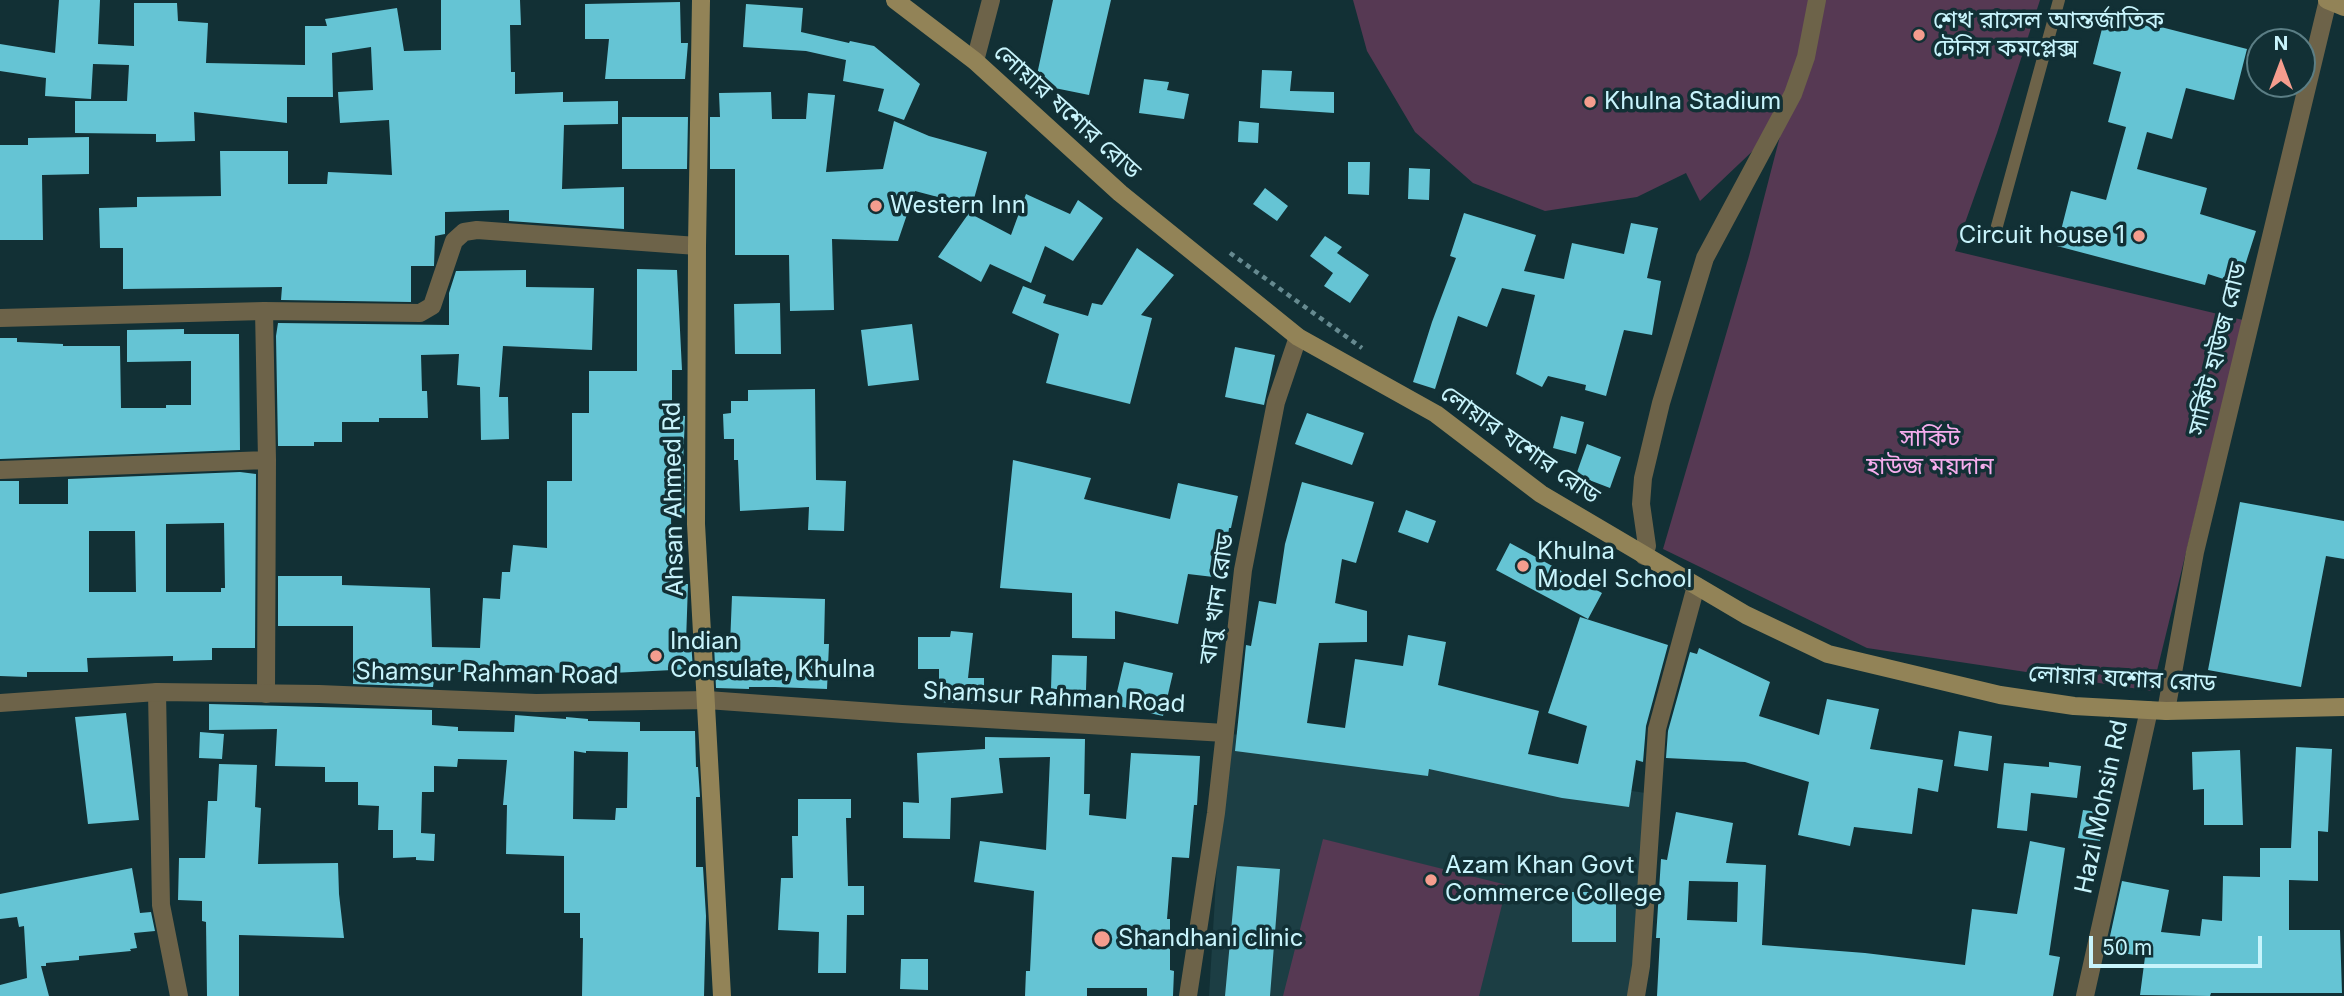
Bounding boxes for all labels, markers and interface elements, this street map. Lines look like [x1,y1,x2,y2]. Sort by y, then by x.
place label: শেখ রাসেল আন্তর্জাতিক টেনিস কমপ্লেক্স [1933,7,2164,63]
marker: শেখ রাসেল আন্তর্জাতিক টেনিস কমপ্লেক্স [1911,27,1927,43]
north arrow [2246,28,2316,98]
text: N [2274,32,2288,55]
street label: লোয়ার যশোর রোড [988,38,1146,186]
place label: Khulna Stadium [1604,88,1781,116]
marker: Khulna Stadium [1582,94,1598,110]
place label: Western Inn [890,192,1026,220]
marker: Western Inn [868,198,884,214]
place label: Circuit house 1 [1959,222,2125,250]
marker: Circuit house 1 [2131,228,2147,244]
street label: সার্কিট হাউজ রোড [2183,260,2253,438]
street label: লোয়ার যশোর রোড [1435,379,1605,511]
street label: Ahsan Ahmed Rd [658,401,690,597]
park label: সার্কিট হাউজ ময়দান [1866,425,1994,481]
street label: বাবু খান রোড [1194,532,1240,666]
place label: Khulna Model School [1537,538,1692,594]
marker: Khulna Model School [1515,558,1531,574]
place label: Indian Consulate, Khulna [670,628,875,684]
marker: Indian Consulate, Khulna [648,648,664,664]
street label: Shamsur Rahman Road [355,657,619,691]
street label: লোয়ার যশোর রোড [2027,660,2217,698]
street label: Shamsur Rahman Road [922,677,1186,719]
street label: Hazi Mohsin Rd [2070,718,2134,896]
place label: Azam Khan Govt Commerce College [1445,852,1662,908]
marker: Azam Khan Govt Commerce College [1423,872,1439,888]
scale bar [2092,922,2265,966]
place label: Shandhani clinic [1118,925,1303,953]
marker: Shandhani clinic [1092,929,1112,949]
text: 50 m [2102,935,2152,960]

